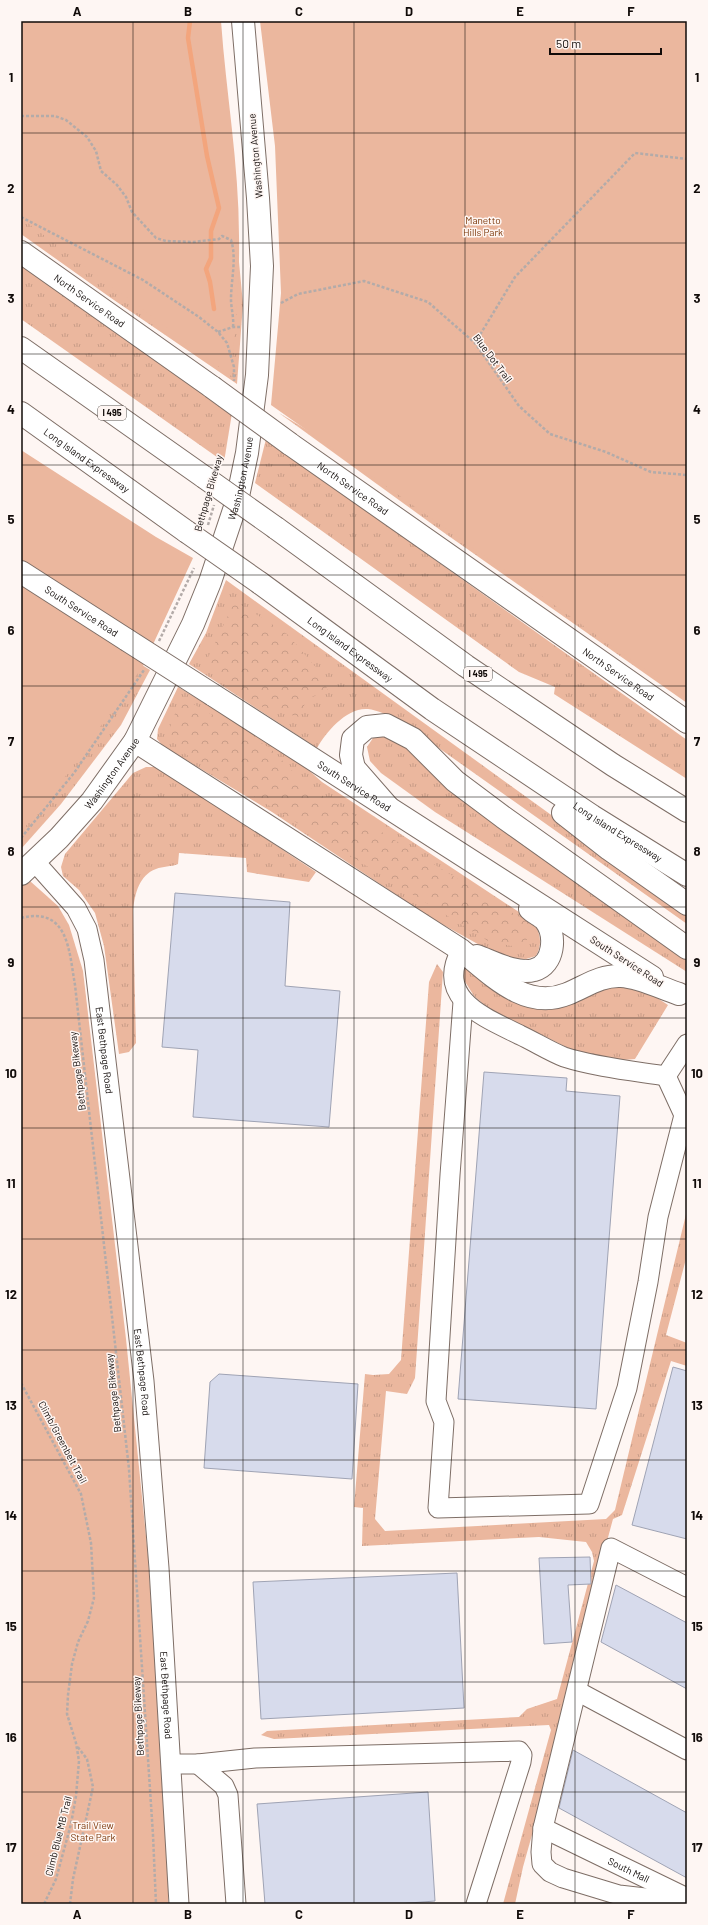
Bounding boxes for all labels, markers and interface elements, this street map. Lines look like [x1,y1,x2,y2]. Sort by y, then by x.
text: A [73,3,82,19]
text: B [184,3,192,19]
text: C [295,3,303,19]
text: D [405,3,413,19]
text: E [516,3,524,19]
text: F [627,3,635,19]
scale bar [550,30,661,56]
text: 50 m [556,36,581,50]
text: 1 [9,69,13,85]
text: 1 [695,69,699,85]
street label: Washington Avenue [245,113,265,199]
text: 2 [7,180,15,196]
text: 2 [693,180,701,196]
park label: Manetto Hills Park [463,214,503,238]
street label: North Service Road [52,271,127,330]
text: 3 [7,290,15,306]
text: 3 [693,290,701,306]
street label: Blue Dot Trail [471,332,515,384]
text: 4 [7,401,15,417]
text: 4 [693,401,701,417]
road number: I 495 [98,406,126,420]
street label: Long Island Expressway [42,425,132,495]
street label: Washington Avenue [225,436,255,521]
street label: Bethpage Bikeway [191,453,225,533]
street label: North Service Road [315,459,391,517]
text: 5 [7,511,15,527]
text: 5 [693,511,701,527]
street label: South Service Road [43,583,121,639]
street label: Long Island Expressway [305,614,396,685]
text: 6 [8,622,15,638]
text: 6 [694,622,701,638]
street label: North Service Road [581,645,656,703]
road number: I 495 [464,667,492,681]
text: 7 [8,733,15,749]
text: 7 [694,733,701,749]
street label: Washington Avenue [82,736,142,811]
street label: South Service Road [315,758,393,814]
street label: Long Island Expressway [571,799,665,864]
text: 8 [7,843,15,859]
text: 8 [693,843,701,859]
street label: South Service Road [588,933,666,989]
text: 9 [8,954,15,970]
text: 9 [694,954,701,970]
street label: East Bethpage Road [94,1006,116,1095]
street label: Bethpage Bikeway [66,1030,88,1111]
text: 10 [5,1065,17,1081]
text: 10 [691,1065,703,1081]
text: 11 [6,1175,16,1191]
text: 11 [692,1175,702,1191]
text: 12 [5,1286,17,1302]
text: 12 [691,1286,703,1302]
street label: East Bethpage Road [132,1328,153,1416]
street label: Bethpage Bikeway [103,1352,123,1433]
text: 13 [5,1397,17,1413]
text: 13 [691,1397,703,1413]
street label: Climb/Greenbelt Trail [36,1399,90,1485]
text: 14 [5,1507,17,1523]
text: 14 [691,1507,703,1523]
text: 15 [5,1618,17,1634]
text: 15 [691,1618,703,1634]
street label: East Bethpage Road [158,1651,175,1739]
street label: Bethpage Bikeway [130,1676,146,1756]
text: 16 [5,1729,17,1745]
text: 16 [691,1729,703,1745]
street label: Climb Blue MB Trail [42,1795,74,1877]
park label: Trail View State Park [70,1819,116,1843]
text: 17 [5,1839,17,1855]
text: 17 [691,1839,703,1855]
street label: South Mall [606,1855,652,1885]
text: A [73,1906,82,1922]
text: B [184,1906,192,1922]
text: C [295,1906,303,1922]
text: D [405,1906,413,1922]
text: E [516,1906,524,1922]
text: F [627,1906,635,1922]

